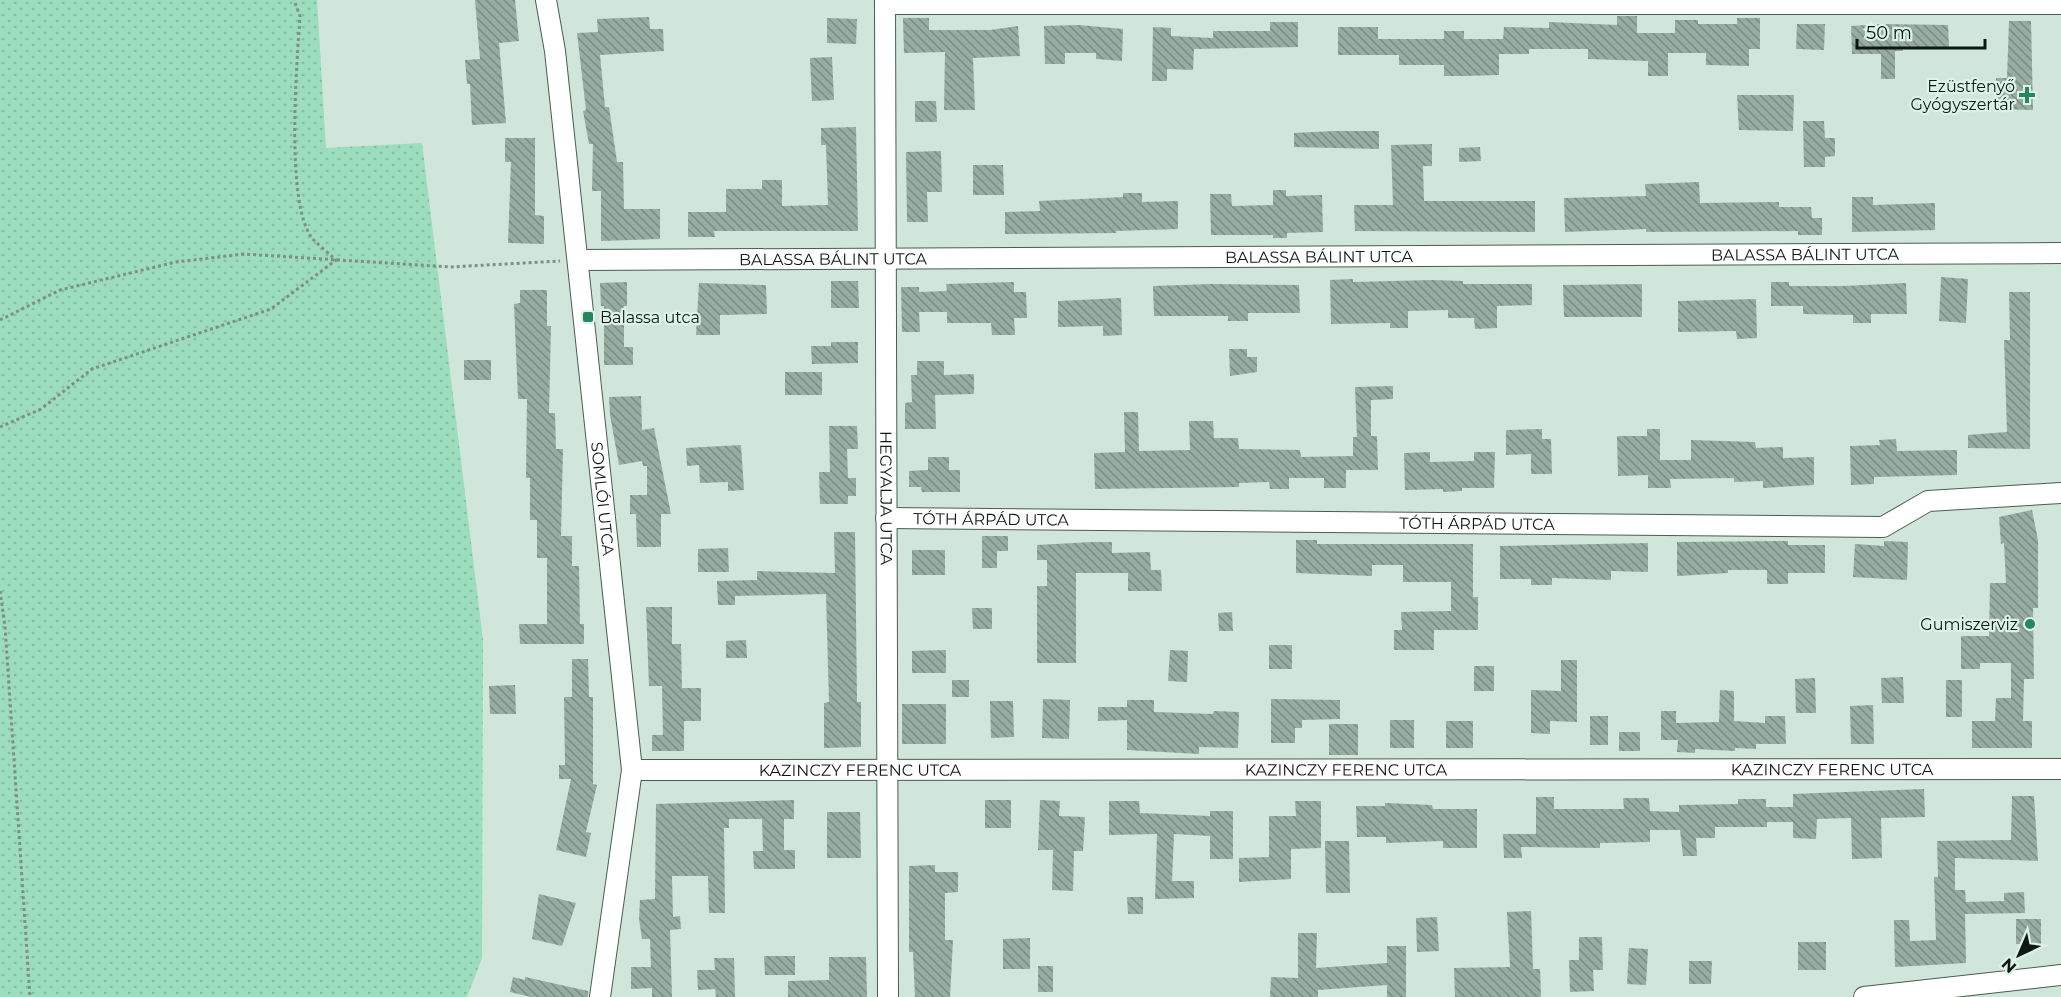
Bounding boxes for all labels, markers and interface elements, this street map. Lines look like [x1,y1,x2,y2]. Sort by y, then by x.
scale bar [1857,12,1984,50]
text: 50 m [1866,22,1912,44]
place label: Ezüstfenyő Gyógyszertár [1911,77,2015,114]
marker: Ezüstfenyő Gyógyszertár [2020,88,2034,102]
street label: BALASSA BÁLINT UTCA [1711,245,1900,265]
street label: BALASSA BÁLINT UTCA [1225,247,1414,267]
street label: BALASSA BÁLINT UTCA [739,249,928,269]
place label: Balassa utca [600,308,700,327]
marker: Balassa utca [581,310,595,324]
street label: HEGYALJA UTCA [876,431,896,566]
street label: SOMLÓI UTCA [587,441,618,557]
street label: TÓTH ÁRPÁD UTCA [913,509,1069,530]
street label: TÓTH ÁRPÁD UTCA [1399,514,1555,534]
place label: Gumiszerviz [1920,615,2018,634]
marker: Gumiszerviz [2023,617,2037,631]
street label: KAZINCZY FERENC UTCA [1245,760,1448,780]
street label: KAZINCZY FERENC UTCA [1731,760,1934,779]
street label: KAZINCZY FERENC UTCA [759,761,962,780]
north arrow [1989,925,2049,985]
text: N [1998,954,2020,977]

